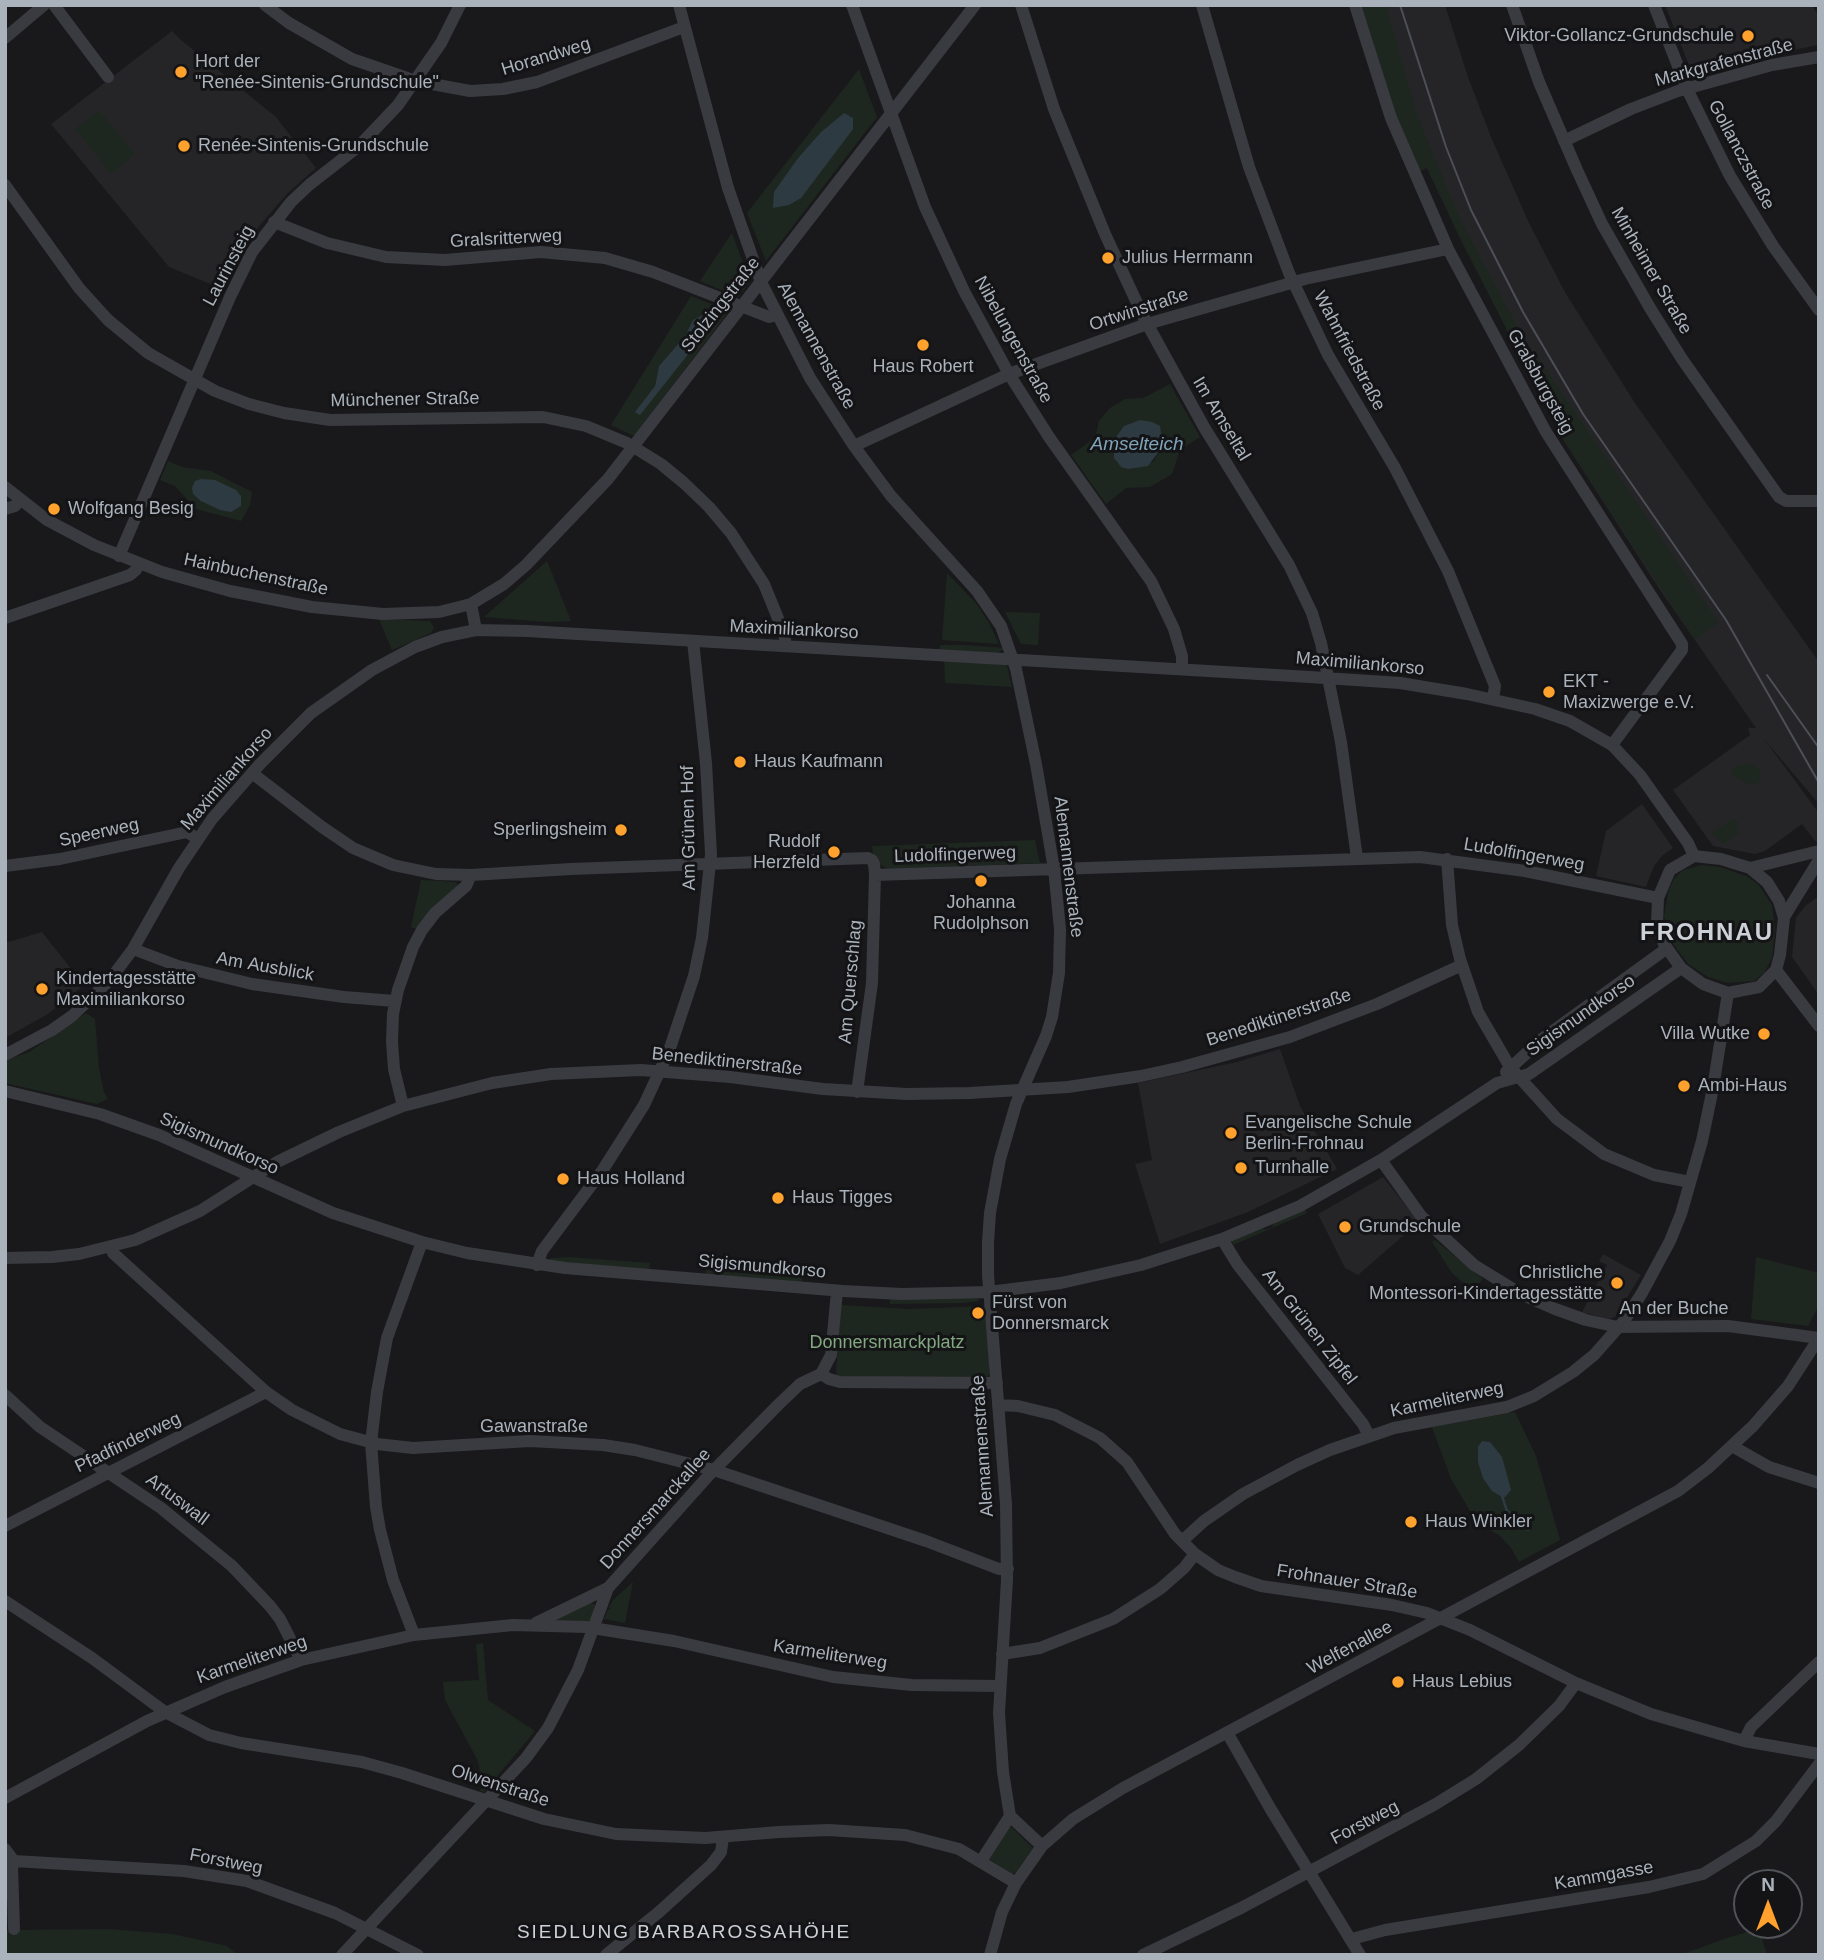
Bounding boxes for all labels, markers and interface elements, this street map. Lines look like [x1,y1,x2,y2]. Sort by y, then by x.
place label: Viktor-Gollancz-Grundschule [1504,25,1734,47]
marker: Viktor-Gollancz-Grundschule [1740,28,1756,44]
street label: Horandweg [499,33,593,81]
street label: Markgrafenstraße [1653,34,1795,92]
place label: Hort der "Renée-Sintenis-Grundschule" [195,51,439,94]
marker: Hort der "Renée-Sintenis-Grundschule" [173,64,189,80]
street label: Gollanczstraße [1703,96,1779,214]
place label: Renée-Sintenis-Grundschule [198,135,429,157]
marker: Renée-Sintenis-Grundschule [176,138,192,154]
street label: Minheimer Straße [1606,204,1696,338]
street label: Laurinsteig [199,222,259,310]
street label: Gralsritterweg [449,225,563,253]
place label: Julius Herrmann [1122,247,1253,269]
marker: Julius Herrmann [1100,250,1116,266]
street label: Stolzingstraße [677,253,765,357]
street label: Nibelungenstraße [969,273,1057,407]
street label: Alemannenstraße [772,279,860,413]
street label: Ortwinstraße [1087,284,1191,336]
street label: Wahnfriedstraße [1308,287,1390,415]
street label: Gralsburgsteig [1502,326,1578,438]
marker: Haus Robert [915,337,931,353]
place label: Haus Robert [872,356,974,378]
street label: Im Amseltal [1188,373,1254,465]
street label: Münchener Straße [330,388,480,412]
water label: Amselteich [1091,434,1183,456]
place label: Wolfgang Besig [68,498,194,520]
marker: Wolfgang Besig [46,501,62,517]
street label: Hainbuchenstraße [182,549,330,601]
street label: Maximiliankorso [729,616,859,644]
street label: Maximiliankorso [1295,648,1425,680]
place label: EKT - Maxizwerge e.V. [1563,671,1694,714]
marker: EKT - Maxizwerge e.V. [1541,684,1557,700]
street label: Maximiliankorso [177,723,277,835]
place label: Haus Kaufmann [754,751,883,773]
marker: Haus Kaufmann [732,754,748,770]
street label: Am Grünen Hof [677,765,701,891]
street label: Alemannenstraße [1049,795,1087,939]
street label: Speerweg [57,814,141,852]
place label: Sperlingsheim [493,819,607,841]
marker: Sperlingsheim [613,822,629,838]
place label: Rudolf Herzfeld [753,831,820,874]
street label: Ludolfingerweg [1462,834,1586,876]
street label: Ludolfingerweg [894,842,1016,868]
marker: Rudolf Herzfeld [826,844,842,860]
marker: Johanna Rudolphson [973,873,989,889]
place label: Johanna Rudolphson [933,892,1029,934]
street label: Am Querschlag [835,919,867,1045]
district label: FROHNAU [1641,919,1773,947]
street label: Am Ausblick [214,948,316,986]
place label: Kindertagesstätte Maximiliankorso [56,968,196,1010]
street label: Sigismundkorso [1522,970,1640,1062]
marker: Kindertagesstätte Maximiliankorso [34,981,50,997]
street label: Benediktinerstraße [1204,984,1354,1052]
place label: Villa Wutke [1661,1023,1750,1045]
marker: Villa Wutke [1756,1026,1772,1042]
street label: Benediktinerstraße [651,1043,803,1081]
place label: Ambi-Haus [1698,1075,1787,1097]
marker: Ambi-Haus [1676,1078,1692,1094]
street label: Sigismundkorso [156,1108,282,1180]
place label: Evangelische Schule Berlin-Frohnau [1245,1112,1412,1154]
marker: Evangelische Schule Berlin-Frohnau [1223,1125,1239,1141]
place label: Turnhalle [1255,1157,1329,1179]
marker: Turnhalle [1233,1160,1249,1176]
place label: Haus Holland [577,1168,685,1190]
marker: Haus Holland [555,1171,571,1187]
place label: Haus Tigges [792,1187,892,1209]
marker: Haus Tigges [770,1190,786,1206]
place label: Grundschule [1359,1216,1461,1238]
marker: Grundschule [1337,1219,1353,1235]
street label: Sigismundkorso [697,1251,827,1283]
place label: Christliche Montessori-Kindertagesstätte [1369,1262,1603,1304]
street label: Am Grünen Zipfel [1257,1265,1361,1389]
marker: Christliche Montessori-Kindertagesstätte [1609,1275,1625,1291]
place label: Fürst von Donnersmarck [992,1292,1109,1334]
street label: An der Buche [1619,1298,1729,1320]
marker: Fürst von Donnersmarck [970,1305,986,1321]
park label: Donnersmarckplatz [809,1332,965,1354]
street label: Alemannenstraße [967,1374,999,1518]
street label: Karmeliterweg [1388,1377,1506,1423]
street label: Pfadfinderweg [72,1408,184,1478]
street label: Gawanstraße [480,1416,588,1438]
street label: Donnersmarckallee [596,1444,716,1574]
street label: Artuswall [141,1469,213,1531]
place label: Haus Winkler [1425,1511,1532,1533]
marker: Haus Winkler [1403,1514,1419,1530]
street label: Frohnauer Straße [1275,1560,1419,1604]
street label: Welfenallee [1304,1616,1396,1680]
street label: Karmeliterweg [194,1631,310,1689]
street label: Karmeliterweg [771,1635,889,1675]
place label: Haus Lebius [1412,1671,1512,1693]
marker: Haus Lebius [1390,1674,1406,1690]
street label: Olwenstraße [448,1760,552,1812]
street label: Forstweg [1327,1796,1403,1850]
street label: Forstweg [188,1844,264,1880]
street label: Kammgasse [1553,1857,1655,1895]
north arrow [1733,1869,1803,1939]
text: N [1761,1874,1775,1895]
district label: SIEDLUNG BARBAROSSAHÖHE [520,1922,848,1944]

